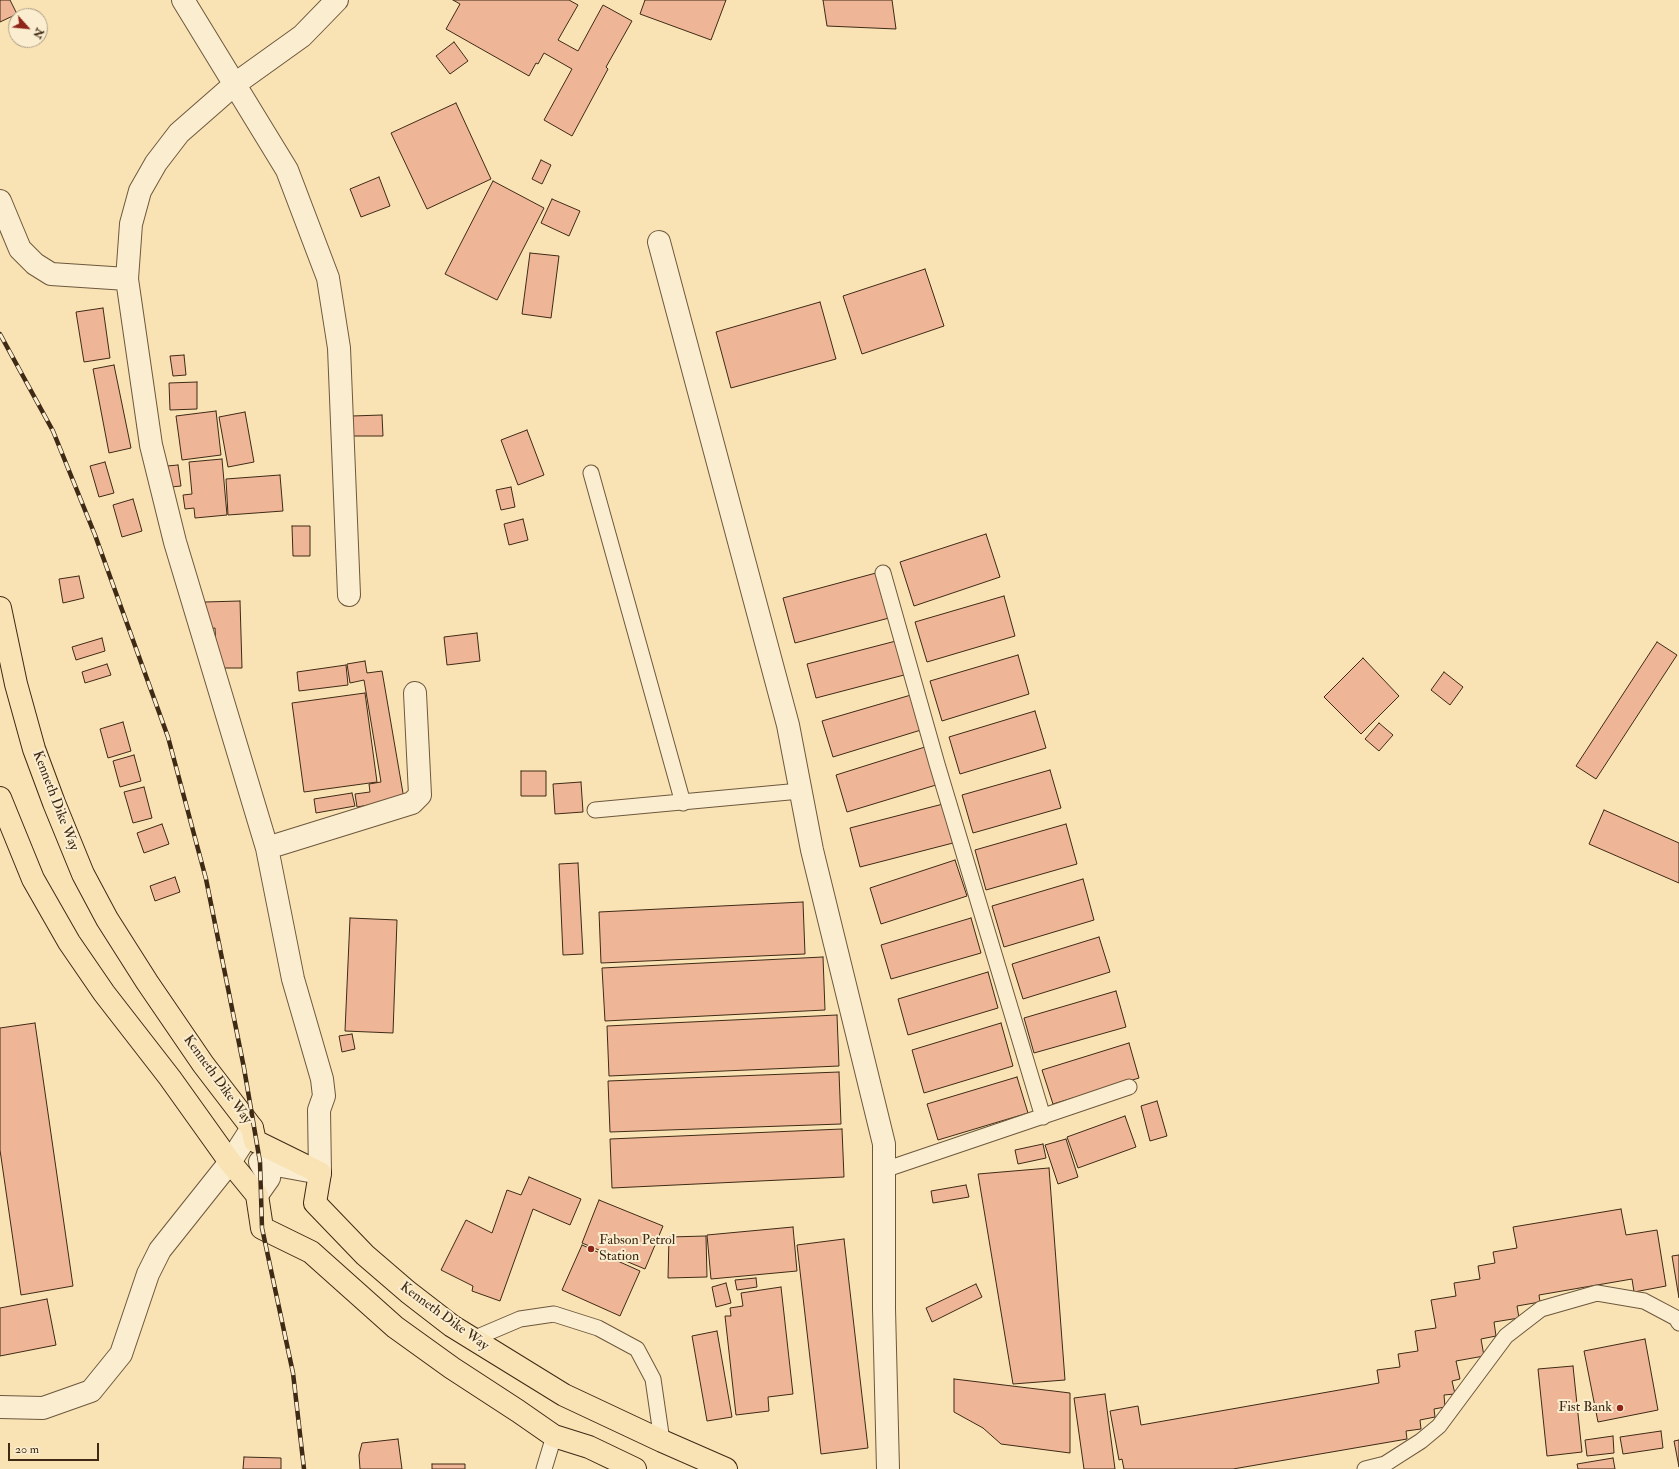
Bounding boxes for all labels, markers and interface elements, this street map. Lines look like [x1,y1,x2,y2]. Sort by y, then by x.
north arrow [8,8,48,48]
text: N [30,26,46,41]
street label: Kenneth Dike Way [28,749,82,853]
street label: Kenneth Dike Way [179,1032,255,1128]
place label: Fabson Petrol Station [599,1233,675,1266]
marker: Fabson Petrol Station [586,1244,596,1254]
street label: Kenneth Dike Way [396,1279,492,1355]
place label: Fist Bank [1558,1400,1612,1416]
marker: Fist Bank [1615,1403,1625,1413]
scale bar [10,1435,101,1461]
text: 20 m [15,1442,39,1457]

